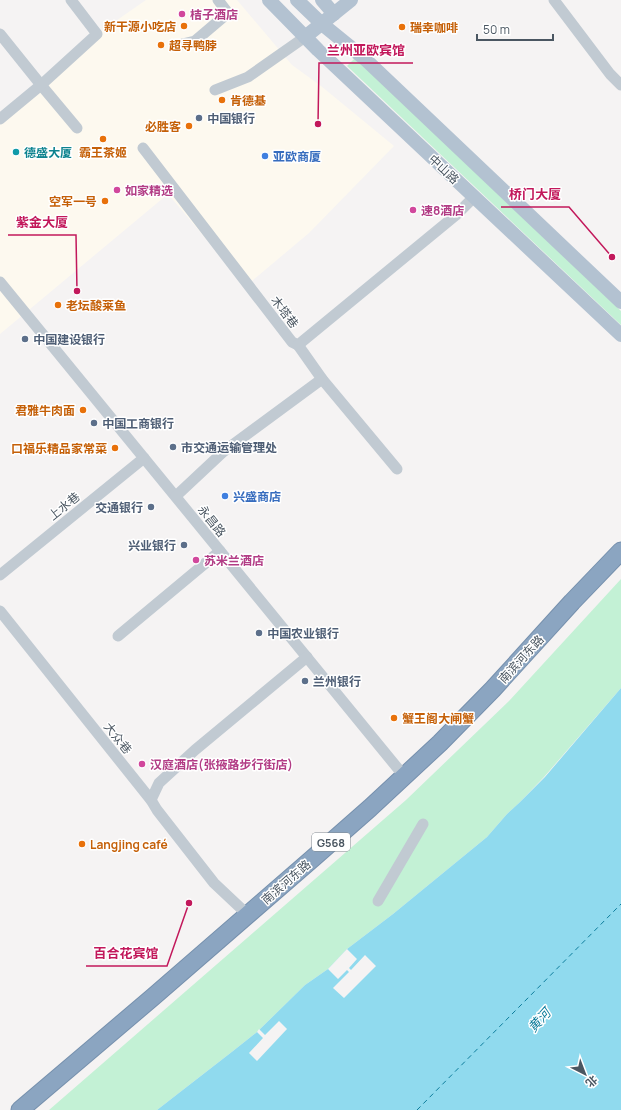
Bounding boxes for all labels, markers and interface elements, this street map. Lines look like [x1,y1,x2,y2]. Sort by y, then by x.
place label: 桔子酒店 [190,6,238,23]
marker: 桔子酒店 [177,9,187,19]
scale bar [477,16,553,42]
place label: 新干源小吃店 [104,18,176,35]
place label: 瑞幸咖啡 [410,19,458,36]
marker: 新干源小吃店 [179,21,189,31]
text: 50 m [483,21,510,38]
marker: 瑞幸咖啡 [397,22,407,32]
place label: 超寻鸭脖 [169,37,217,54]
callout: 兰州亚欧宾馆 [319,38,413,63]
marker: 超寻鸭脖 [156,40,166,50]
text: 兰州亚欧宾馆 [327,41,405,59]
place label: 肯德基 [230,92,266,109]
marker: 肯德基 [217,95,227,105]
place label: 中国银行 [207,110,255,127]
marker: 中国银行 [194,113,204,123]
place label: 必胜客 [145,118,181,135]
marker: 必胜客 [184,121,194,131]
marker: 霸王茶姬 [98,134,108,144]
place label: 德盛大厦 [24,144,72,161]
place label: 霸王茶姬 [79,144,127,161]
marker: 德盛大厦 [11,147,21,157]
place label: 亚欧商厦 [273,148,321,165]
marker: 亚欧商厦 [260,151,270,161]
street label: 中山路 [425,151,463,187]
place label: 如家精选 [125,182,173,199]
callout: 桥门大厦 [501,182,569,207]
marker: 如家精选 [112,185,122,195]
text: 桥门大厦 [509,185,561,203]
place label: 空军一号 [49,193,97,210]
marker: 空军一号 [100,196,110,206]
place label: 速8酒店 [421,202,464,219]
marker: 速8酒店 [408,205,418,215]
callout: 紫金大厦 [8,210,76,235]
text: 紫金大厦 [16,213,68,231]
street label: 木塔巷 [267,293,303,331]
place label: 老坛酸莱鱼 [66,297,126,314]
marker: 老坛酸莱鱼 [53,300,63,310]
place label: 中国建设银行 [33,331,105,348]
marker: 中国建设银行 [20,334,30,344]
place label: 君雅牛肉面 [15,402,75,419]
marker: 君雅牛肉面 [78,405,88,415]
place label: 中国工商银行 [102,415,174,432]
marker: 中国工商银行 [89,418,99,428]
place label: 市交通运输管理处 [181,439,277,456]
place label: 口福乐精品家常菜 [11,440,107,457]
marker: 市交通运输管理处 [168,442,178,452]
marker: 口福乐精品家常菜 [110,443,120,453]
street label: 上水巷 [45,488,83,524]
place label: 兴盛商店 [233,488,281,505]
marker: 兴盛商店 [220,491,230,501]
place label: 交通银行 [95,499,143,516]
marker: 交通银行 [146,502,156,512]
street label: 永昌路 [194,502,230,540]
place label: 兴业银行 [128,537,176,554]
marker: 兴业银行 [179,540,189,550]
place label: 苏米兰酒店 [204,552,264,569]
marker: 苏米兰酒店 [191,555,201,565]
place label: 中国农业银行 [267,625,339,642]
marker: 中国农业银行 [254,628,264,638]
street label: 南滨河东路 [495,631,547,687]
place label: 兰州银行 [313,673,361,690]
marker: 兰州银行 [300,676,310,686]
place label: 蟹王阁大闸蟹 [402,710,474,727]
marker: 蟹王阁大闸蟹 [389,713,399,723]
street label: 大众巷 [100,719,136,757]
place label: 汉庭酒店(张掖路步行街店) [150,756,293,773]
marker: 汉庭酒店(张掖路步行街店) [137,759,147,769]
road number: G568 [312,833,350,851]
place label: Langjing café [90,836,168,853]
marker: Langjing café [77,839,87,849]
street label: 南滨河东路 [258,856,314,908]
callout: 百合花宾馆 [86,941,167,966]
text: 百合花宾馆 [93,944,159,962]
water label: 黄河 [524,1002,556,1036]
north arrow [565,1054,605,1094]
text: 北 [583,1073,601,1091]

